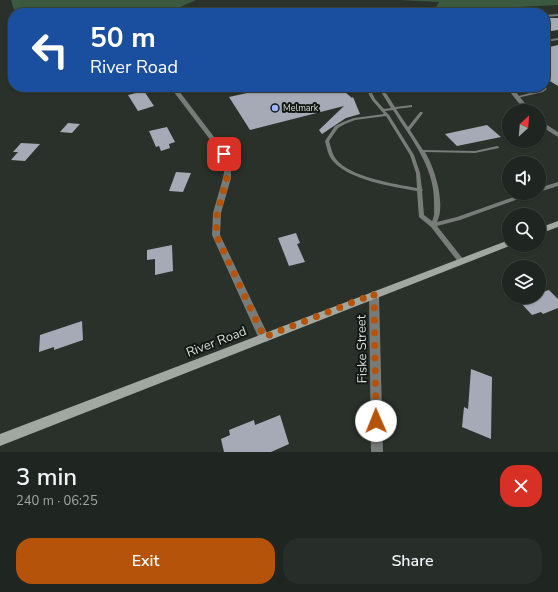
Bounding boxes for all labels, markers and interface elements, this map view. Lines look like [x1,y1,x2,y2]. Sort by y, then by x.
text: 50 m [90,19,156,57]
icon: left [24,24,76,76]
text: River Road [90,55,178,79]
place label: Melmark [283,102,319,114]
marker: Melmark [270,103,280,113]
north arrow [502,104,546,148]
map controls [502,104,546,304]
pin [207,137,241,171]
icon: arrive [213,143,235,165]
button: sound [502,156,546,200]
button: search [502,208,546,252]
button: layers [502,260,546,304]
street label: Fiske Street [352,314,372,383]
street label: River Road [183,322,249,362]
position arrow [355,400,397,442]
text: 3 min [16,461,77,493]
button: close [500,465,542,507]
text: 240 m · 06:25 [16,492,98,510]
button: Exit [16,538,275,584]
button: Share [283,538,542,584]

